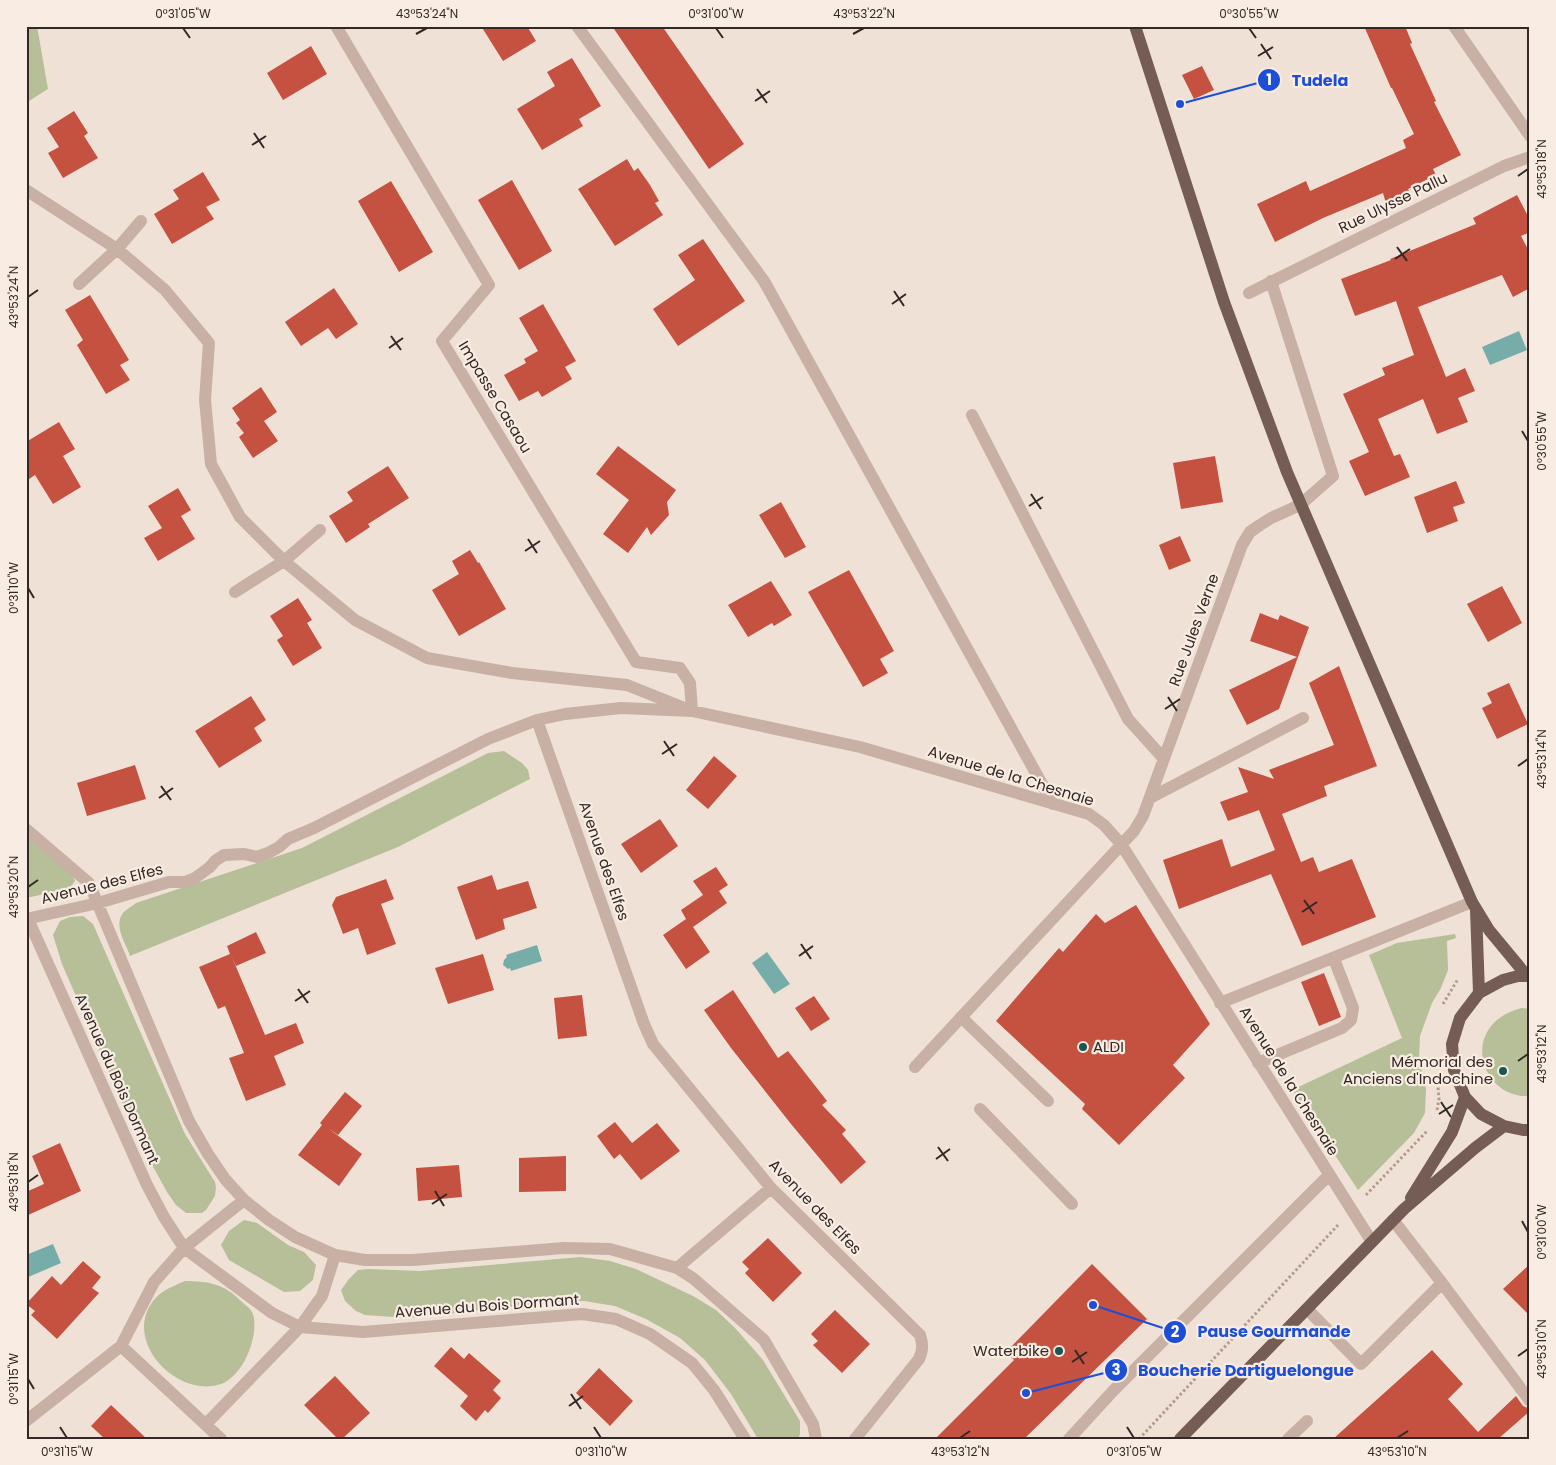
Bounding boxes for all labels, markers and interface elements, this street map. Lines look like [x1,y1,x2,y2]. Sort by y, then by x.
text: 0°31'05"W [155,5,211,22]
text: 43°53'24"N [396,5,458,22]
text: 0°31'00"W [688,5,744,22]
text: 43°53'22"N [833,5,895,22]
text: 0°30'55"W [1219,5,1279,22]
callout: Tudela [1257,65,1358,96]
text: 1 [1266,69,1272,90]
text: Tudela [1292,69,1348,92]
text: 43°53'18"N [1533,139,1550,199]
street label: Rue Ulysse Pallu [1335,167,1451,238]
text: 43°53'24"N [5,266,22,328]
street label: Impasse Casaou [454,337,537,457]
text: 0°30'55"W [1533,411,1550,471]
text: 0°31'10"W [5,562,22,614]
street label: Rue Jules Verne [1163,571,1224,689]
text: 43°53'14"N [1533,729,1550,789]
street label: Avenue de la Chesnaie [926,740,1097,811]
street label: Avenue des Elfes [574,798,635,924]
text: 43°53'20"N [5,856,22,918]
street label: Avenue des Elfes [39,858,165,909]
street label: Avenue du Bois Dormant [70,990,165,1168]
street label: Avenue de la Chesnaie [1235,1002,1344,1160]
text: 43°53'12"N [1533,1025,1550,1083]
place label: ALDI [1093,1036,1124,1057]
marker: ALDI [1077,1041,1089,1053]
place label: Mémorial des Anciens d'Indochine [1343,1051,1493,1089]
marker: Mémorial des Anciens d'Indochine [1497,1065,1509,1077]
text: 43°53'18"N [5,1152,22,1212]
street label: Avenue des Elfes [764,1154,866,1259]
text: 0°31'00"W [1533,1204,1550,1260]
street label: Avenue du Bois Dormant [394,1289,580,1322]
callout: Pause Gourmande [1163,1316,1361,1347]
text: 43°53'10"N [1533,1319,1550,1379]
text: Pause Gourmande [1197,1320,1351,1343]
text: 2 [1171,1321,1180,1342]
place label: Waterbike [973,1340,1049,1361]
marker: Waterbike [1053,1345,1065,1357]
text: 0°31'15"W [5,1353,22,1405]
callout: Boucherie Dartiguelongue [1103,1355,1364,1386]
text: 3 [1111,1359,1121,1380]
text: Boucherie Dartiguelongue [1138,1359,1354,1382]
text: 0°31'15"W [41,1443,93,1460]
text: 0°31'10"W [575,1443,627,1460]
text: 43°53'12"N [931,1443,989,1460]
text: 0°31'05"W [1106,1443,1162,1460]
text: 43°53'10"N [1367,1443,1427,1460]

